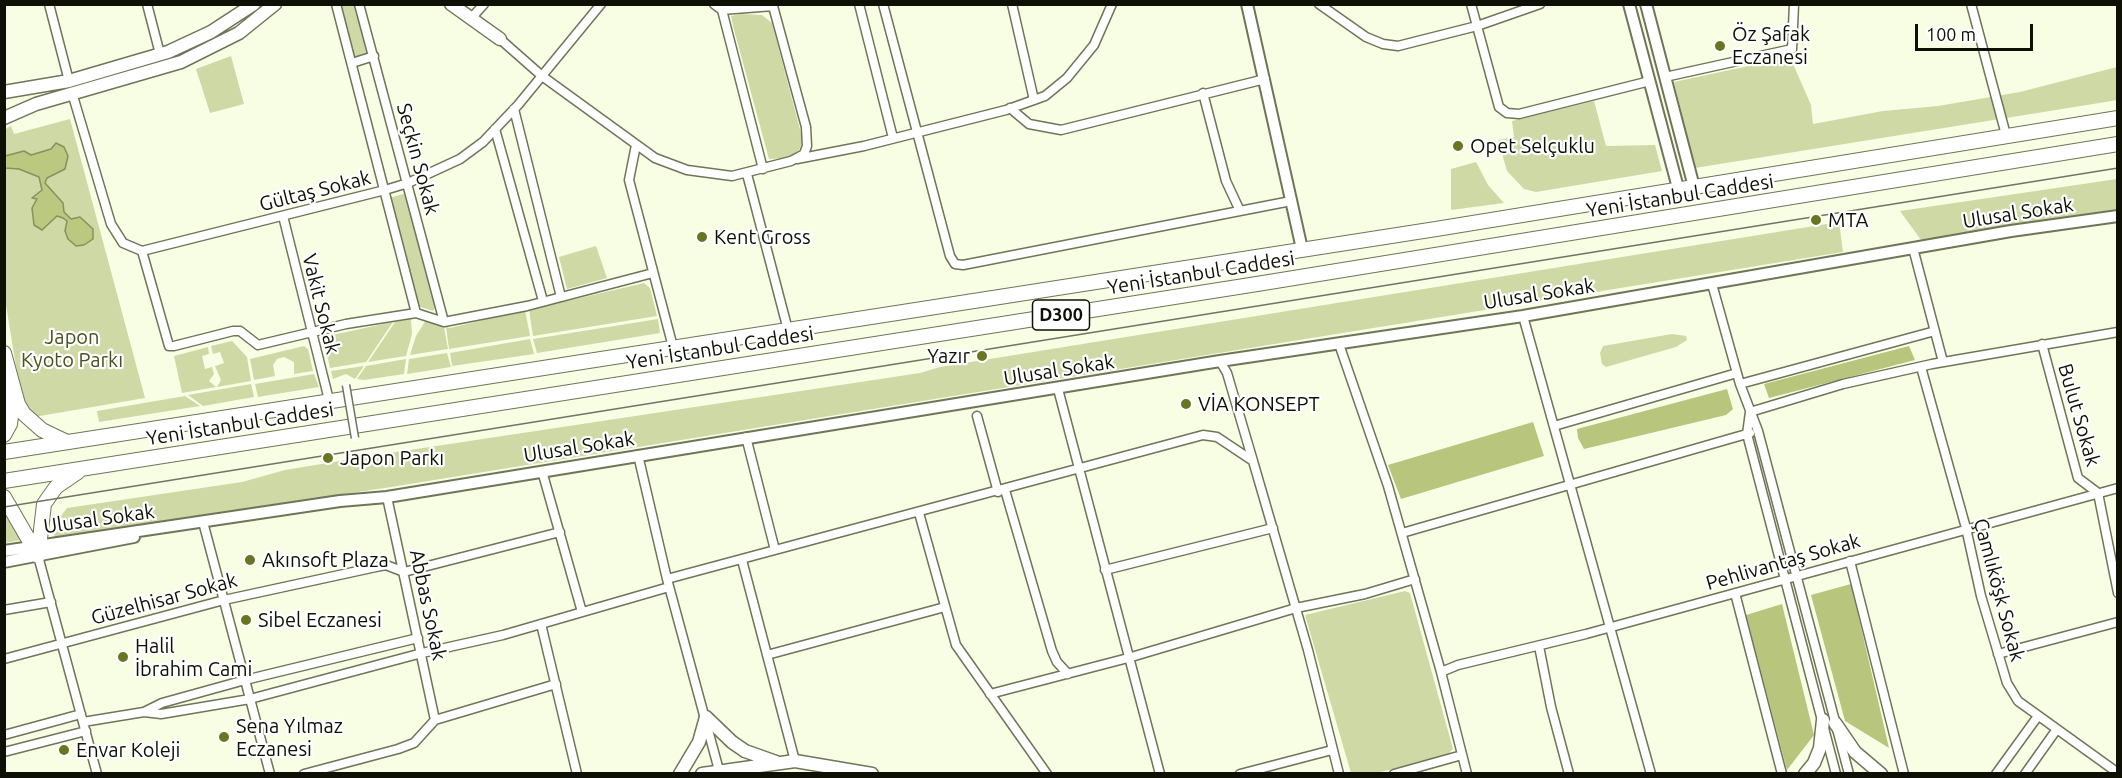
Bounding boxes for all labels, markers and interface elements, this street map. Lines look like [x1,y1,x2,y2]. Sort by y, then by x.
scale bar [1918,12,2036,50]
place label: Öz Şafak Eczanesi [1732,22,1810,69]
text: 100 m [1926,24,1976,44]
marker: Öz Şafak Eczanesi [1713,39,1727,53]
street label: Seçkin Sokak [392,101,444,217]
place label: Opet Selçuklu [1470,134,1595,158]
marker: Opet Selçuklu [1451,139,1465,153]
street label: Gültaş Sokak [257,166,373,216]
street label: Yeni İstanbul Caddesi [1585,169,1775,223]
street label: Ulusal Sokak [1961,192,2075,234]
place label: MTA [1828,208,1868,232]
marker: MTA [1809,213,1823,227]
place label: Kent Gross [714,225,811,249]
marker: Kent Gross [695,230,709,244]
street label: Yeni İstanbul Caddesi [1106,246,1296,300]
street label: Vakit Sokak [297,251,345,357]
street label: Ulusal Sokak [1482,273,1596,315]
road number: D300 [1032,300,1090,330]
street label: Yeni İstanbul Caddesi [625,321,815,375]
park label: Japon Kyoto Parkı [21,325,123,372]
place label: Yazır [927,344,970,368]
marker: Yazır [975,349,989,363]
street label: Ulusal Sokak [1002,349,1116,391]
street label: Bulut Sokak [2053,361,2105,469]
place label: VİA KONSEPT [1198,392,1320,416]
street label: Yeni İstanbul Caddesi [145,397,335,451]
marker: VİA KONSEPT [1179,397,1193,411]
street label: Ulusal Sokak [522,426,636,468]
place label: Japon Parkı [340,446,444,470]
marker: Japon Parkı [321,451,335,465]
street label: Ulusal Sokak [42,499,156,539]
street label: Çamlıköşk Sokak [1968,516,2030,664]
street label: Pehlivantaş Sokak [1703,528,1863,596]
street label: Abbas Sokak [405,547,451,663]
place label: Akınsoft Plaza [262,548,389,572]
marker: Akınsoft Plaza [243,553,257,567]
street label: Güzelhisar Sokak [88,568,240,630]
place label: Sibel Eczanesi [258,608,382,632]
marker: Sibel Eczanesi [239,613,253,627]
place label: Halil İbrahim Cami [135,634,252,681]
marker: Halil İbrahim Cami [116,650,130,664]
place label: Sena Yılmaz Eczanesi [236,714,343,761]
marker: Sena Yılmaz Eczanesi [217,730,231,744]
place label: Envar Koleji [76,738,180,762]
marker: Envar Koleji [57,743,71,757]

